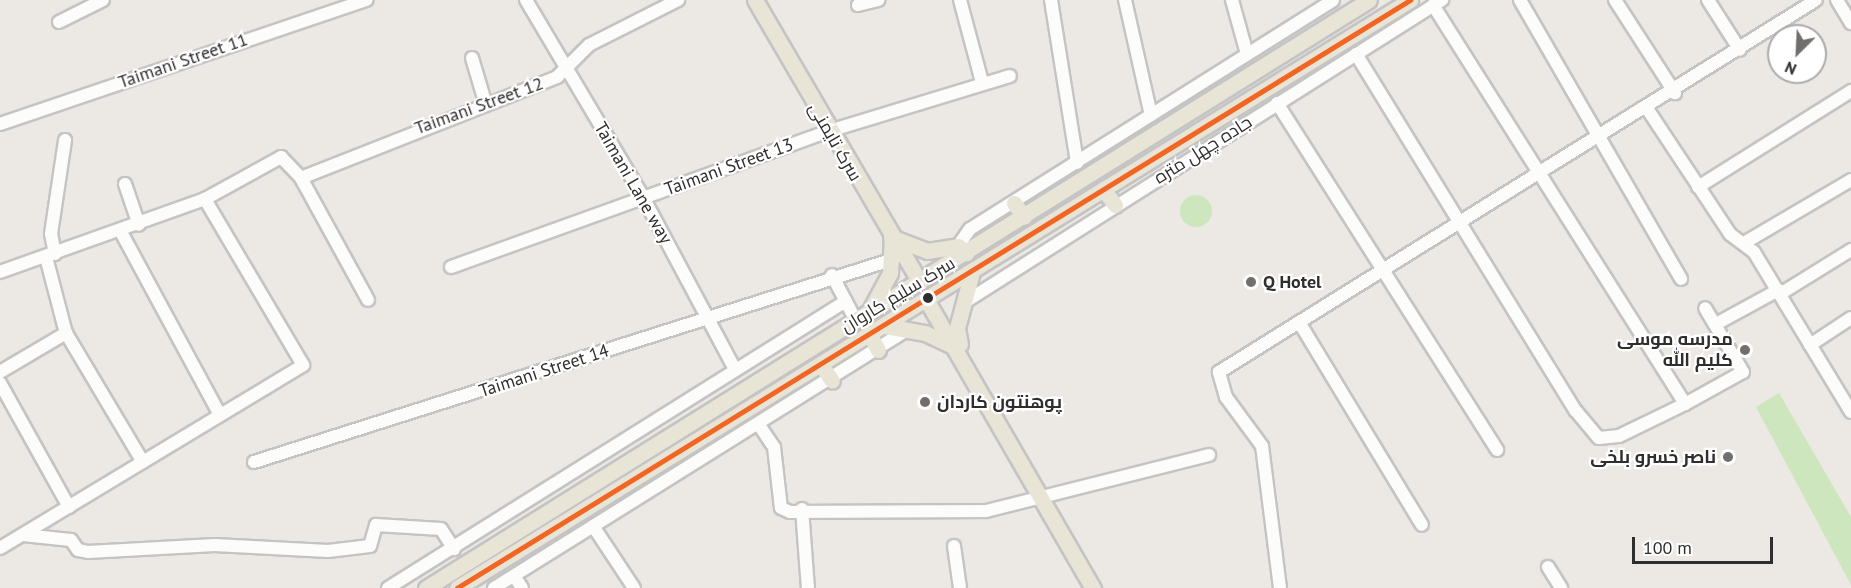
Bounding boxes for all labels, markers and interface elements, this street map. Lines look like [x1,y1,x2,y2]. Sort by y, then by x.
north arrow [1767,24,1827,84]
street label: Taimani Street 11 [116,29,250,93]
text: N [1782,57,1799,80]
street label: Taimani Street 12 [412,73,546,139]
street label: سرک تایمنی [804,99,866,185]
street label: جاده چهل متره [1150,111,1256,189]
street label: Taimani Lane way [589,118,677,248]
street label: Taimani Street 13 [662,134,796,200]
street label: سرک سلیم کاروان [837,252,959,338]
place label: Q Hotel [1263,271,1322,293]
marker: Q Hotel [1244,275,1258,289]
unlabelled marker [922,292,934,304]
place label: مدرسه موسی کلیم الله [1617,329,1733,372]
street label: Taimani Street 14 [476,340,612,402]
marker: مدرسه موسی کلیم الله [1738,343,1752,357]
place label: پوهنتون کاردان [937,391,1062,413]
marker: پوهنتون کاردان [918,395,932,409]
place label: ناصر خسرو بلخی [1590,446,1716,468]
marker: ناصر خسرو بلخی [1721,450,1735,464]
scale bar [1635,525,1776,563]
text: 100 m [1643,536,1692,559]

